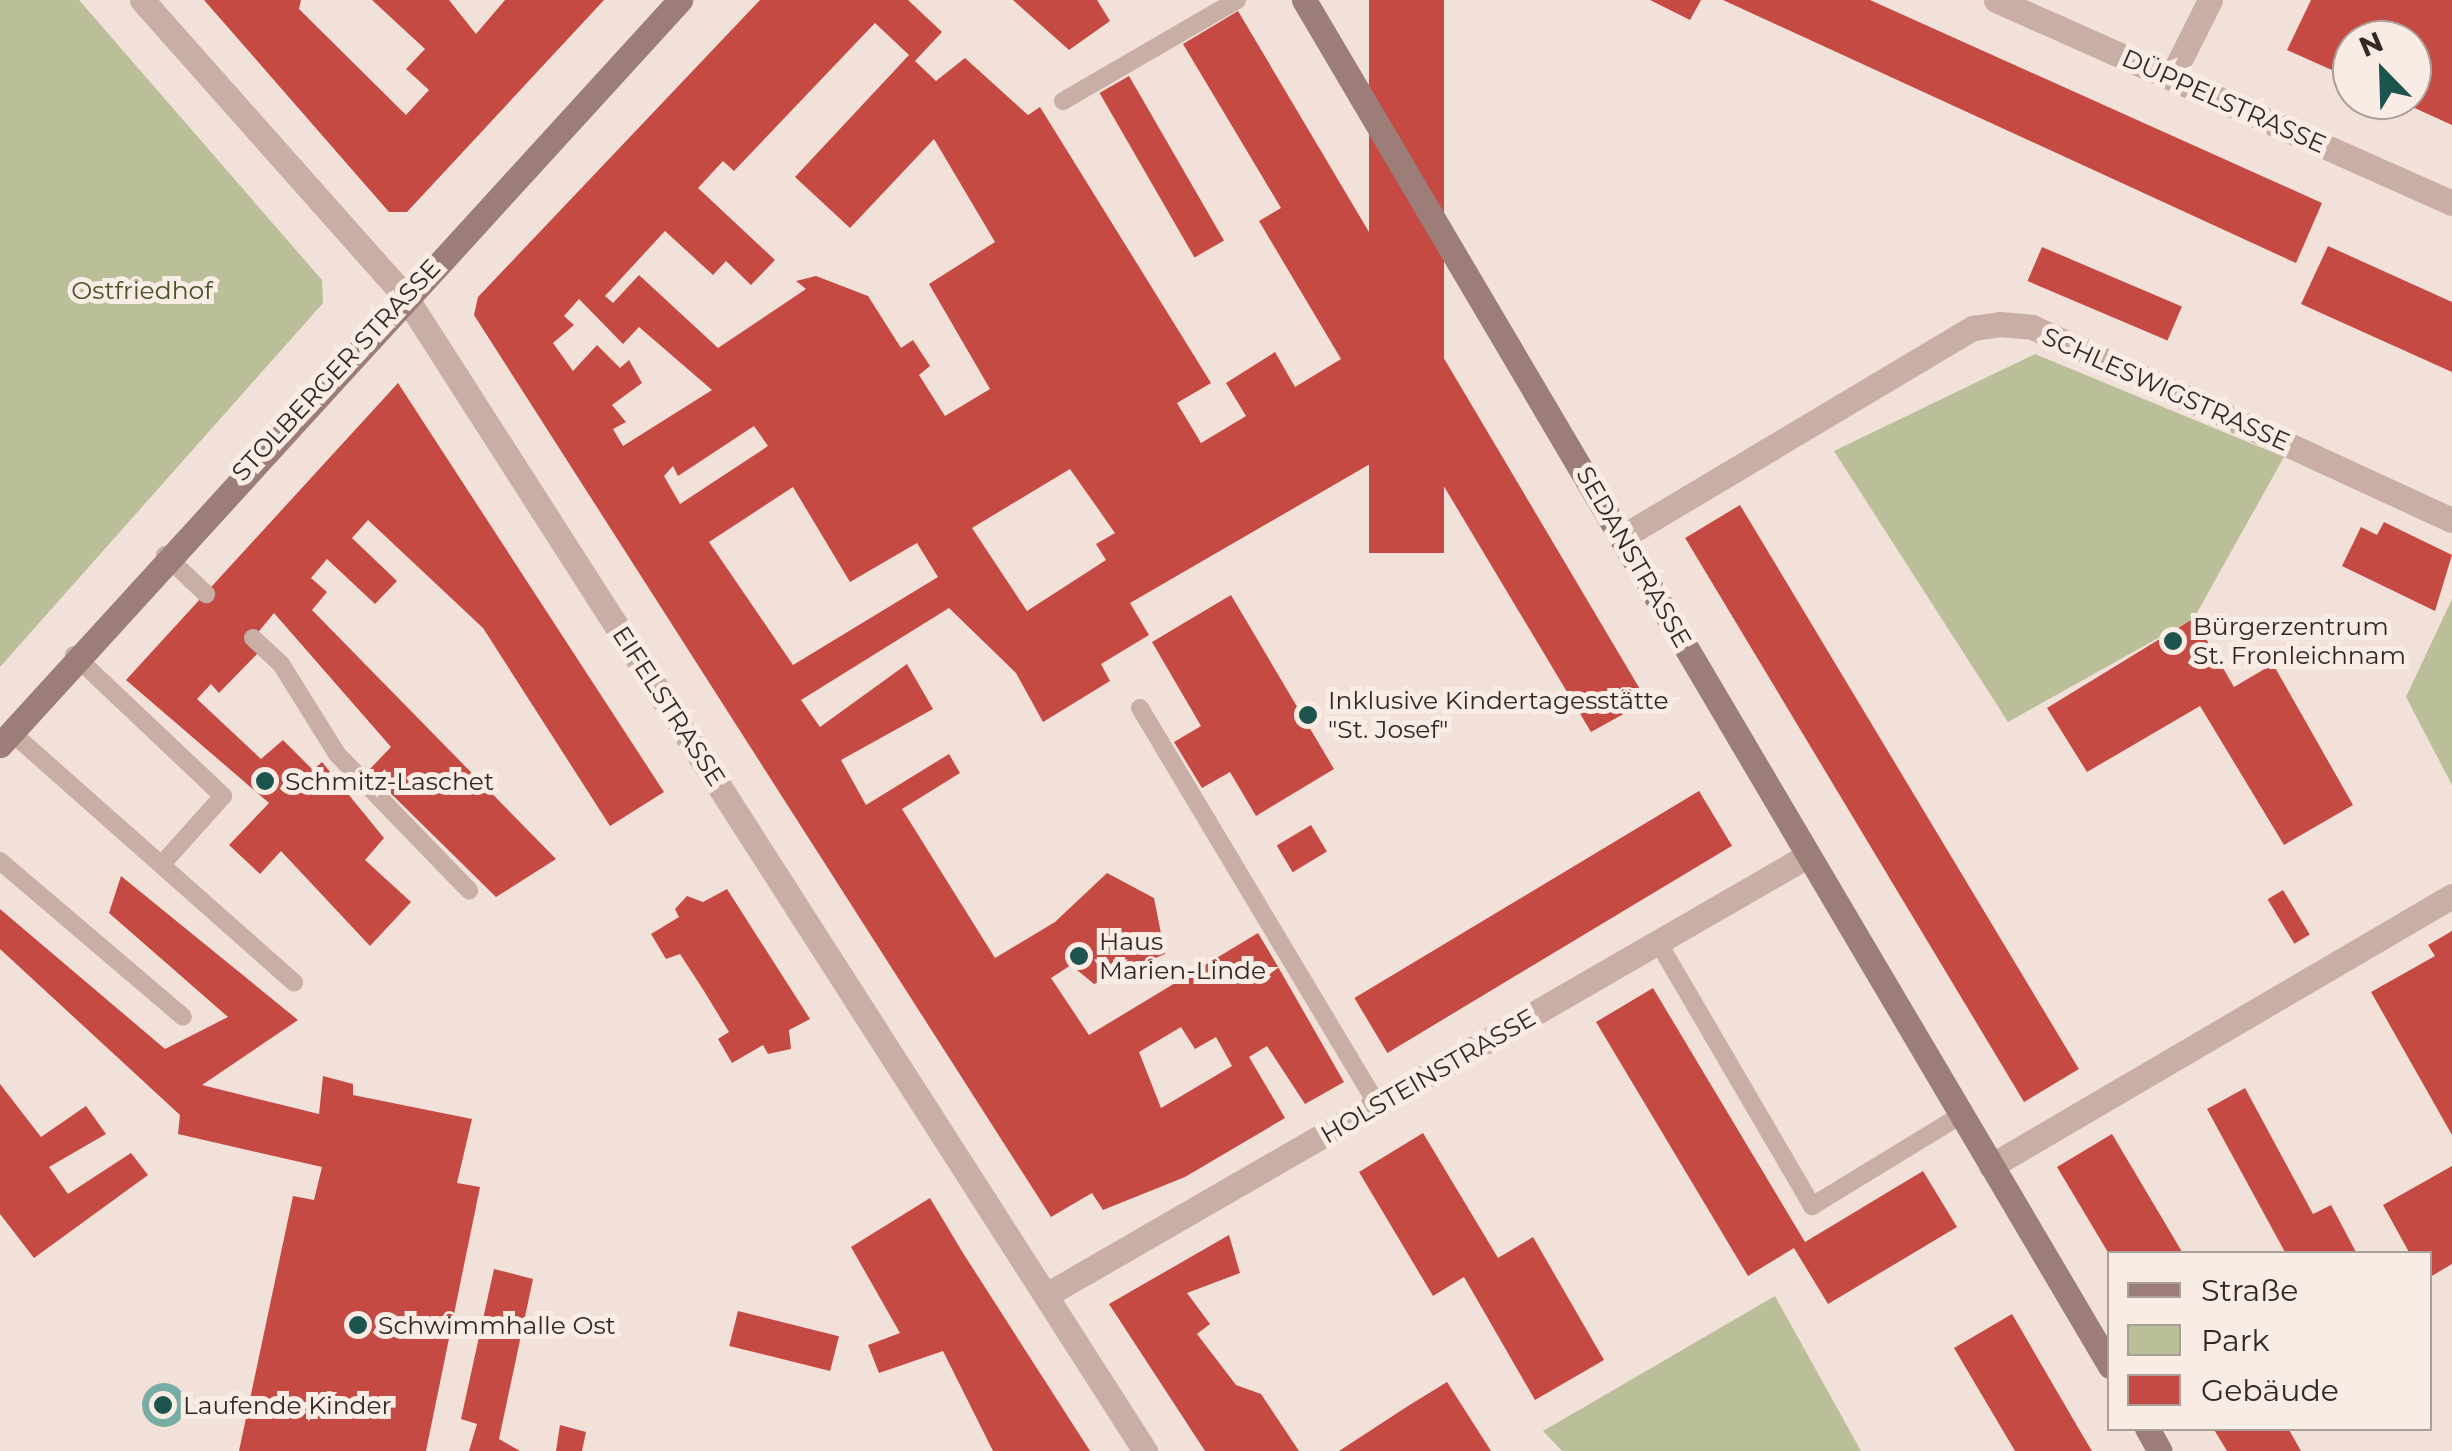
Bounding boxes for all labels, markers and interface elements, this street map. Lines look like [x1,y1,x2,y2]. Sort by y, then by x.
north arrow [2332,20,2432,120]
text: N [2354,24,2388,64]
street label: DÜPPELSTRASSE [2117,43,2331,159]
street label: STOLBERGER STRASSE [225,253,447,487]
park label: Ostfriedhof [71,275,213,305]
street label: SCHLESWIGSTRASSE [2038,321,2294,457]
street label: SEDANSTRASSE [1570,461,1698,653]
place label: Bürgerzentrum St. Fronleichnam [2193,612,2406,671]
street label: EIFELSTRASSE [606,621,732,791]
marker: Bürgerzentrum St. Fronleichnam [2162,630,2184,652]
place label: Inklusive Kindertagesstätte "St. Josef" [1328,686,1669,745]
marker: Inklusive Kindertagesstätte "St. Josef" [1297,704,1319,726]
place label: Schmitz-Laschet [285,766,494,796]
marker: Schmitz-Laschet [254,770,276,792]
place label: Haus Marien-Linde [1099,927,1266,986]
marker: Haus Marien-Linde [1068,945,1090,967]
street label: HOLSTEINSTRASSE [1315,1002,1541,1150]
legend [2107,1251,2432,1431]
text: Straße [2201,1272,2298,1309]
place label: Schwimmhalle Ost [378,1310,616,1340]
marker: Schwimmhalle Ost [347,1314,369,1336]
text: Park [2201,1322,2270,1359]
text: Gebäude [2201,1372,2339,1409]
place label: Laufende Kinder [183,1390,392,1420]
marker: Laufende Kinder [152,1394,174,1416]

